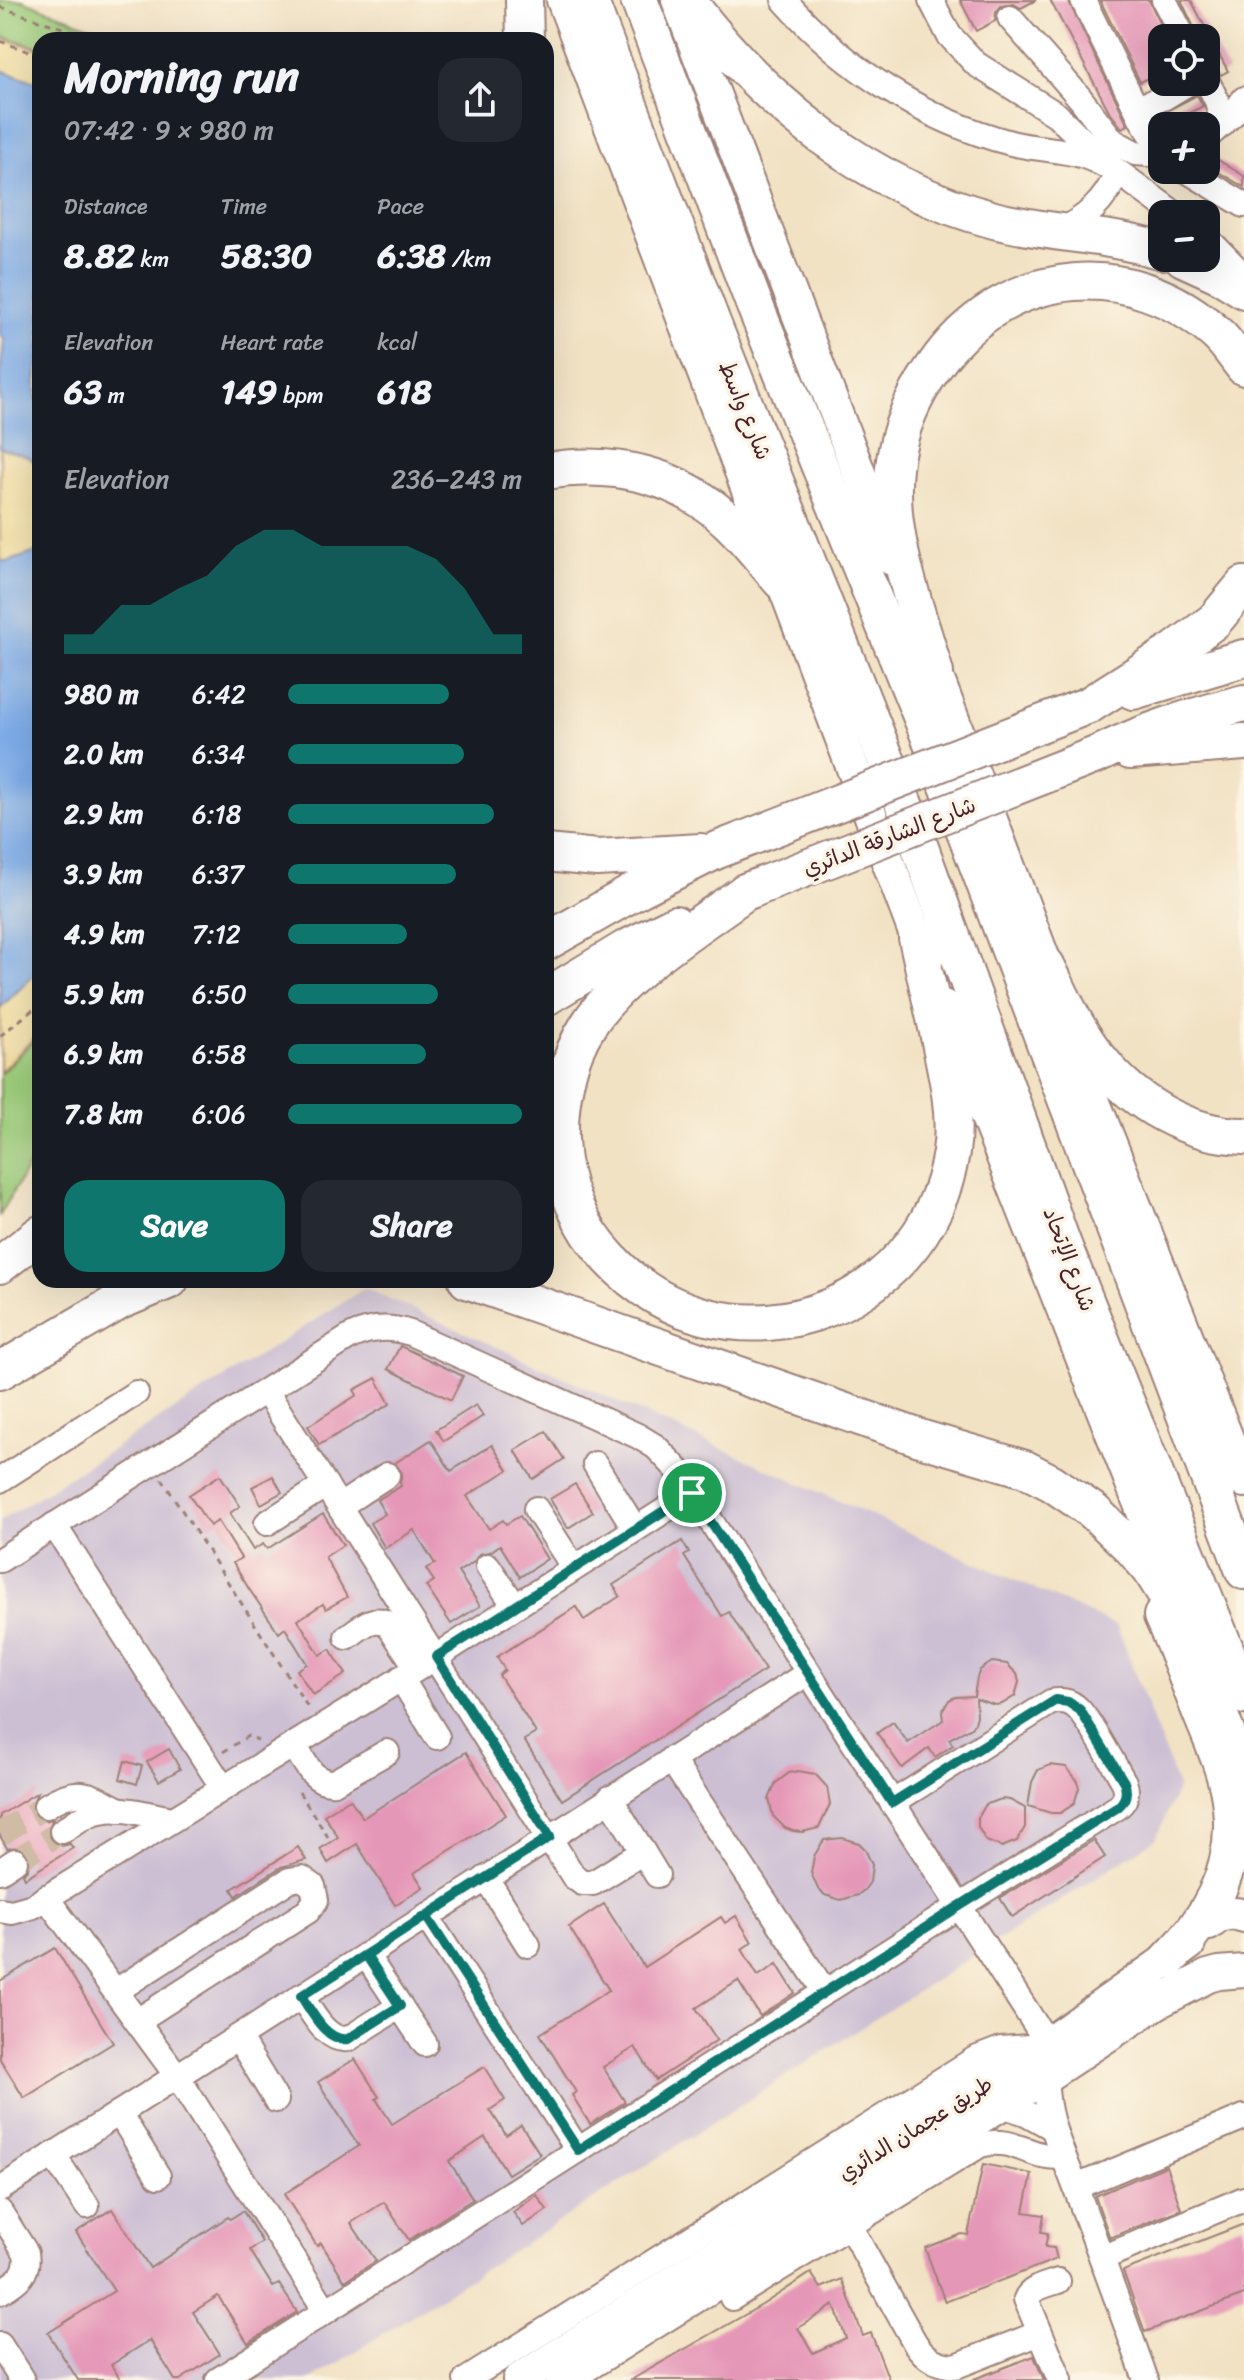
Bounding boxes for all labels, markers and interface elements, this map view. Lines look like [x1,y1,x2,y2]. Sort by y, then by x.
map controls [1148,24,1220,272]
button: locate [1148,24,1220,96]
text: Morning run [64,38,299,116]
button: share [438,58,522,142]
text: 07:42 · 9 × 980 m [64,107,274,153]
button: + [1148,112,1220,184]
text: Distance [64,187,148,226]
text: Time [221,187,267,226]
text: Pace [377,187,424,226]
button: − [1148,200,1220,272]
text: 8.82 [64,226,135,286]
text: 58:30 [221,226,312,286]
text: 6:38 [377,226,446,286]
text: km [135,240,169,279]
text: /km [446,240,491,279]
text: Elevation [64,323,153,362]
text: Heart rate [221,323,324,362]
text: kcal [377,323,417,362]
street label: شارع واسط [708,354,783,466]
text: 63 [64,362,102,422]
text: 149 [221,362,277,422]
text: 618 [377,362,432,422]
text: m [102,376,125,415]
text: bpm [277,376,324,415]
text: Elevation [64,456,169,502]
text: 236–243 m [391,456,522,502]
text: 980 m [64,671,139,717]
text: 6:42 [192,671,246,717]
text: 2.0 km [64,731,144,777]
text: 6:34 [192,731,245,777]
street label: شارع الشارقة الدائري [797,785,982,887]
text: 2.9 km [64,791,143,837]
text: 6:18 [192,791,241,837]
text: 3.9 km [64,851,143,897]
text: 6:37 [192,851,244,897]
text: 4.9 km [64,911,145,957]
text: 7:12 [192,911,241,957]
text: 5.9 km [64,971,144,1017]
text: 6:50 [192,971,247,1017]
text: 6.9 km [64,1031,143,1077]
text: 6:58 [192,1031,246,1077]
text: 7.8 km [64,1091,143,1137]
text: 6:06 [192,1091,246,1137]
button: Save [64,1180,285,1272]
button: Share [301,1180,522,1272]
street label: شارع الإتحاد [1032,1201,1107,1317]
pin [658,1459,726,1527]
icon: arrive [670,1471,714,1515]
street label: طريق عجمان الدائري [830,2065,1001,2192]

